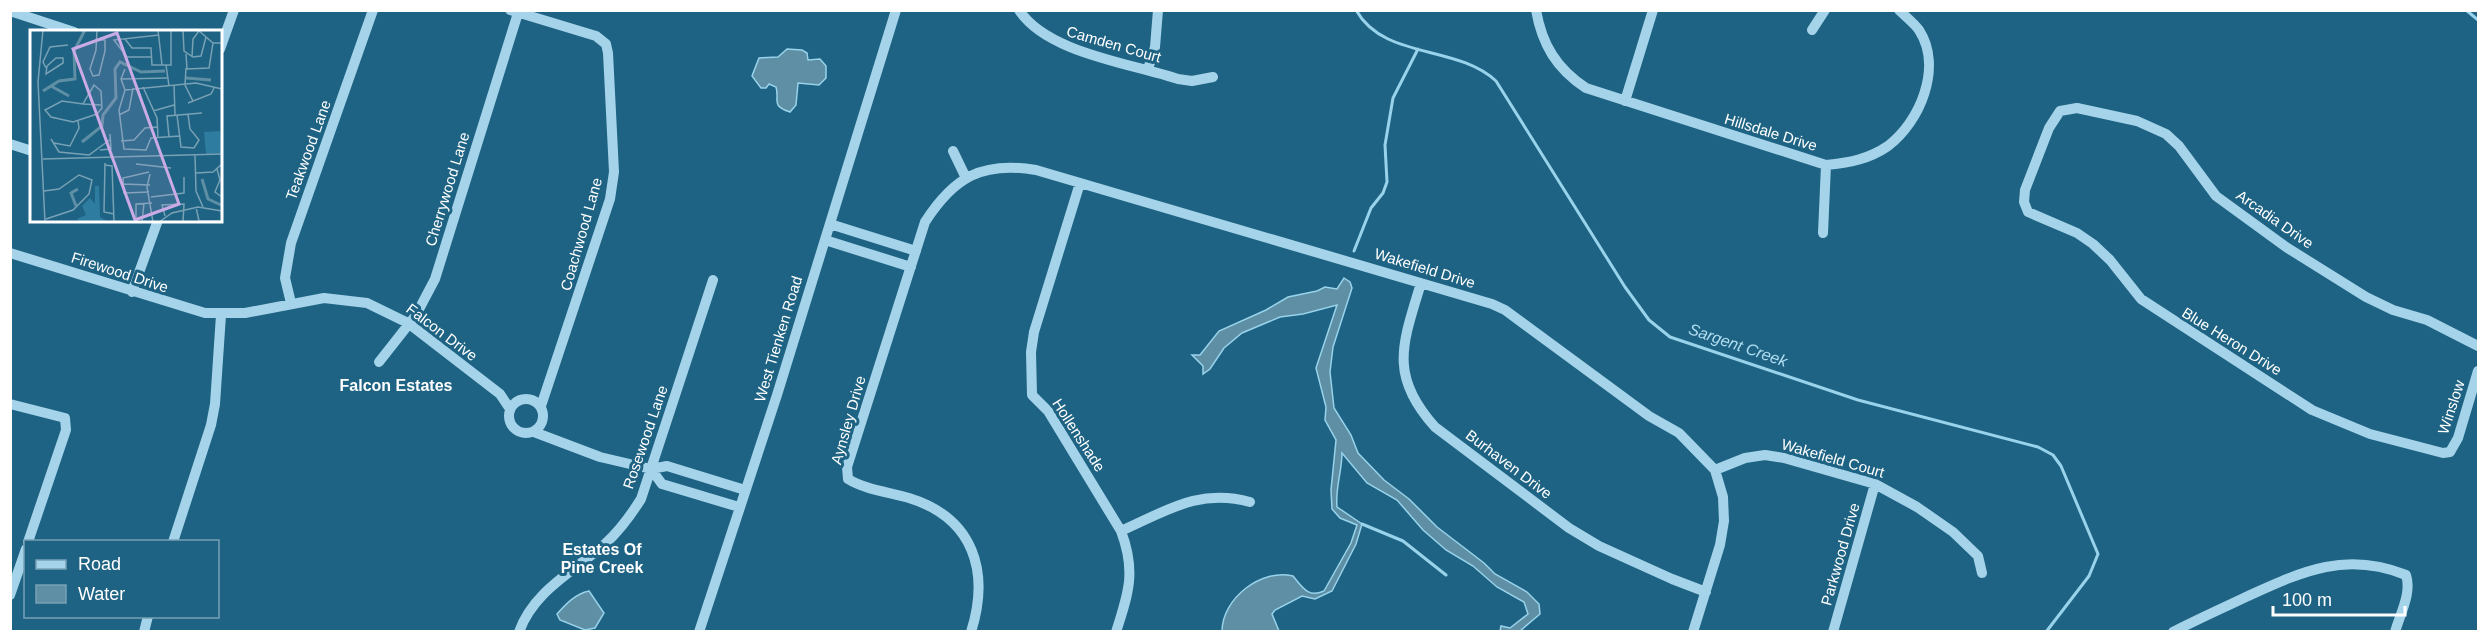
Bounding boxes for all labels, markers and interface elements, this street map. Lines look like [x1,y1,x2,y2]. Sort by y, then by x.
street label: Camden Court [1065,22,1164,66]
inset map [30,30,222,222]
street label: Teakwood Lane [282,98,334,202]
street label: Hillsdale Drive [1723,110,1819,154]
street label: Cherrywood Lane [422,130,472,248]
street label: Coachwood Lane [557,176,605,292]
street label: Arcadia Drive [2233,186,2317,252]
street label: Wakefield Drive [1373,245,1477,291]
street label: Firewood Drive [69,248,171,296]
street label: West Tienken Road [751,274,805,404]
street label: Falcon Drive [403,300,481,364]
street label: Blue Heron Drive [2179,304,2285,378]
water label: Sargent Creek [1686,320,1790,370]
street label: Aynsley Drive [827,374,869,466]
district label: Falcon Estates [340,377,453,394]
street label: Winslow [2434,378,2468,436]
street label: Rosewood Lane [619,383,671,491]
street label: Hollenshade [1049,395,1109,475]
street label: Burhaven Drive [1463,426,1555,502]
street label: Wakefield Court [1780,435,1887,481]
street label: Parkwood Drive [1817,501,1863,607]
legend [24,540,219,618]
district label: Estates Of Pine Creek [561,541,643,576]
text: Road [78,554,121,574]
scale bar [2273,579,2405,617]
text: Water [78,584,125,604]
text: 100 m [2282,590,2332,610]

